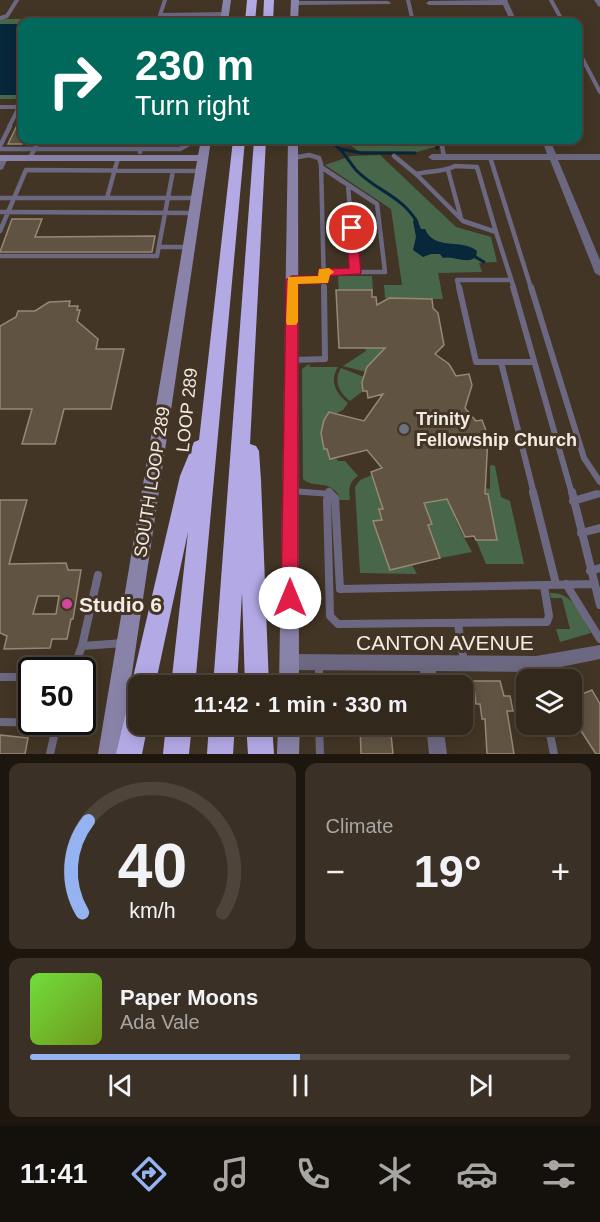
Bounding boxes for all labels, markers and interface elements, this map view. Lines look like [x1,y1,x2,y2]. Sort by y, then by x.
icon: right [36,42,114,120]
text: 230 m [135,42,254,89]
text: Turn right [135,91,250,121]
pin [326,202,377,253]
icon: arrive [335,211,368,244]
street label: LOOP 289 [173,367,201,453]
street label: SOUTH LOOP 289 [130,405,174,559]
place label: Trinity Fellowship Church [416,409,577,450]
marker: Trinity Fellowship Church [397,422,411,436]
position arrow [258,566,322,630]
place label: Studio 6 [79,593,162,616]
marker: Studio 6 [60,597,74,611]
street label: CANTON AVENUE [356,631,534,654]
speed limit sign: 50 [18,657,96,735]
map controls [516,669,582,735]
button: layers [516,669,582,735]
text: 11:42 · 1 min · 330 m [194,692,408,717]
text: Climate [326,815,393,837]
text: 40 [118,831,187,900]
text: 19° [414,846,482,897]
text: − [326,853,345,890]
text: + [551,853,570,890]
text: km/h [129,899,175,923]
text: Paper Moons [120,985,258,1010]
text: Ada Vale [120,1011,200,1033]
icon: previous [104,1069,137,1102]
icon: pause [284,1069,317,1102]
icon: next [464,1069,497,1102]
icon: directions [128,1153,170,1195]
icon: music [210,1153,252,1195]
icon: phone [292,1153,334,1195]
icon: climate [374,1153,416,1195]
icon: car [456,1153,498,1195]
icon: filters [538,1153,580,1195]
text: 11:41 [20,1159,88,1189]

